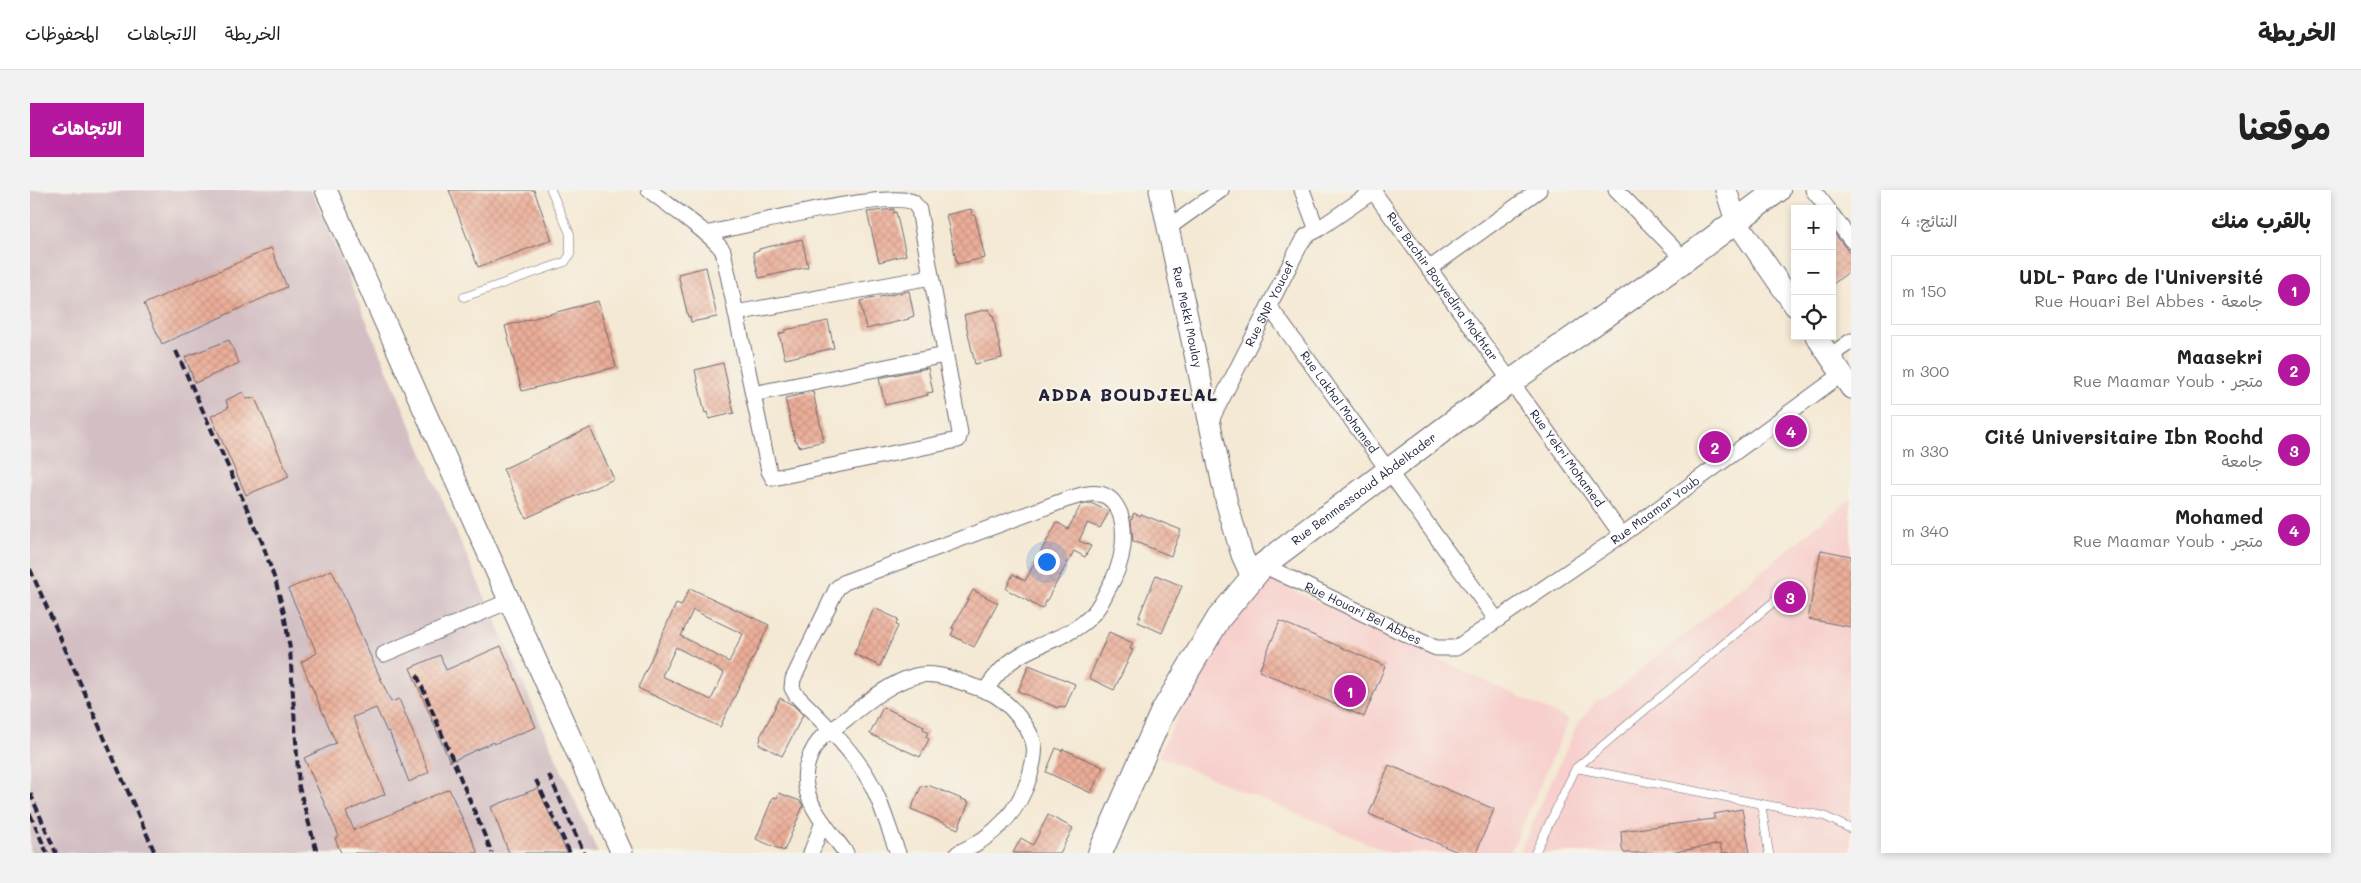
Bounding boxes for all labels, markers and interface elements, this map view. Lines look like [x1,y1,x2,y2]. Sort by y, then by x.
text: الخريطة [2258,16,2336,47]
text: المحفوظات [25,21,99,45]
text: الاتجاهات [127,21,197,45]
text: الخريطة [225,21,281,45]
button: الاتجاهات [30,103,144,157]
text: موقعنا [2238,103,2331,149]
map controls [1791,205,1836,340]
button: + [1791,205,1836,250]
text: بالقرب منك [2211,206,2311,233]
street label: Rue Bachir Bouyedira Mokhtar [1384,208,1502,364]
text: النتائج: 4 [1901,210,1957,231]
button: − [1791,250,1836,295]
street label: Rue SNP Youcef [1241,258,1297,349]
text: UDL- Parc de l'Université [2019,264,2263,289]
street label: Rue Mekki Moulay [1170,265,1207,369]
text: 150 m [1902,280,1946,301]
text: 1 [2290,280,2298,301]
text: جامعة · Rue Houari Bel Abbes [2034,290,2263,311]
button: locate [1791,295,1836,340]
text: Maasekri [2177,344,2263,369]
street label: Rue Lakhal Mohamed [1297,347,1382,456]
text: 300 m [1902,360,1949,381]
text: 2 [2290,360,2298,381]
text: متجر · Rue Maamar Youb [2073,370,2263,391]
district label: ADDA BOUDJELAL [1038,382,1218,406]
street label: Rue Yekri Mohamed [1527,406,1608,510]
pin: 4 [1775,412,1807,450]
text: Cité Universitaire Ibn Rochd [1984,424,2263,449]
pin: 2 [1699,428,1731,466]
street label: Rue Benmessaoud Abdelkader [1288,429,1439,548]
text: 330 m [1902,440,1949,461]
text: 3 [2289,440,2299,461]
text: جامعة [2221,450,2263,471]
street label: Rue Maamar Youb [1607,472,1702,547]
text: Mohamed [2175,504,2263,529]
text: 340 m [1902,520,1949,541]
text: 4 [2289,520,2299,541]
text: متجر · Rue Maamar Youb [2073,530,2263,551]
your location [1034,549,1060,575]
street label: Rue Houari Bel Abbes [1302,577,1424,647]
pin: 3 [1774,578,1806,616]
pin: 1 [1334,672,1366,710]

